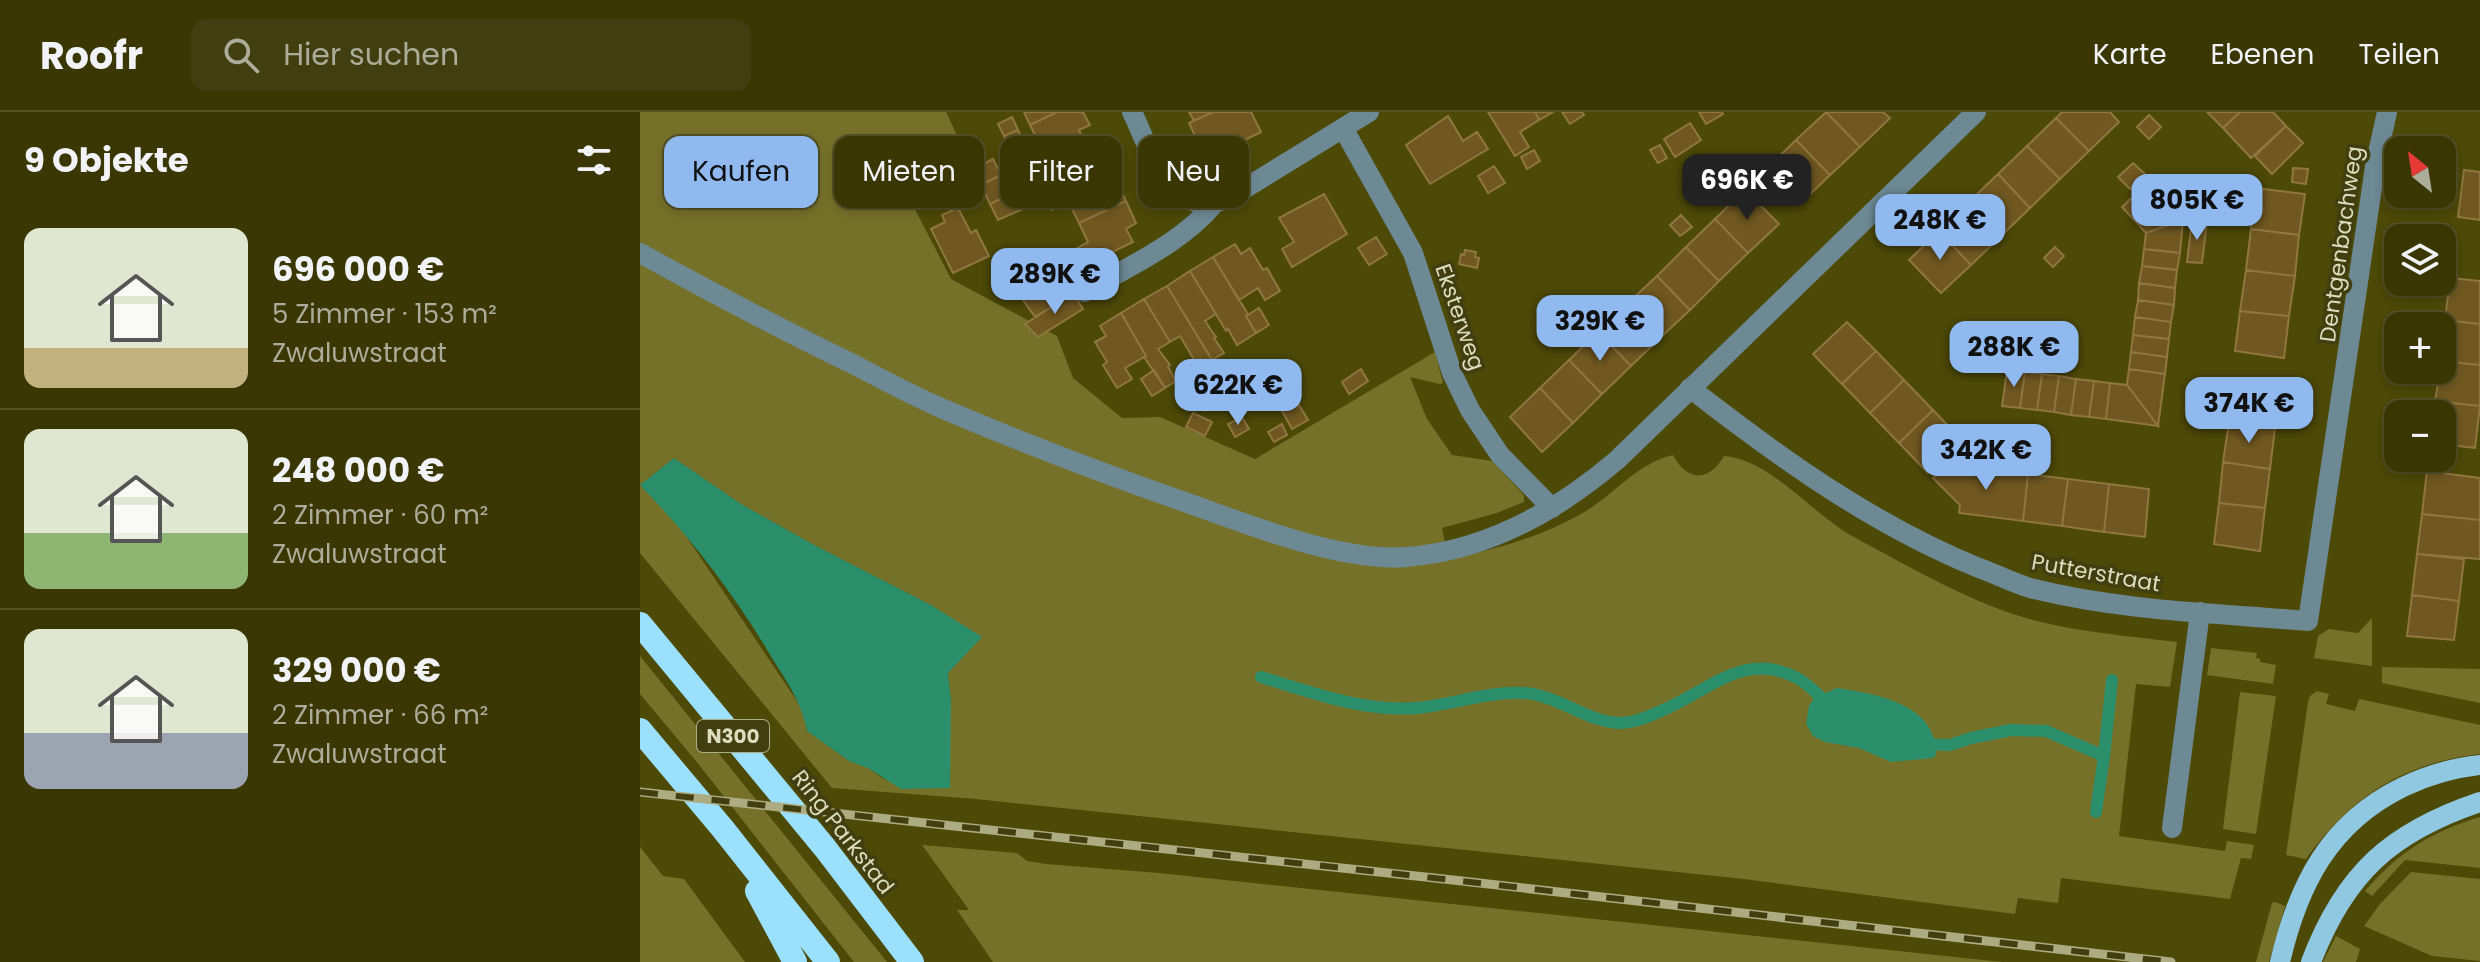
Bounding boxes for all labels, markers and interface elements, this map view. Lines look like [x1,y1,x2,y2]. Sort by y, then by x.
search box [191,19,751,91]
text: Roofr [40,29,143,82]
icon: search [219,33,263,77]
text: Hier suchen [283,33,459,76]
text: Karte [2093,35,2167,74]
text: Ebenen [2211,35,2314,74]
text: Teilen [2358,35,2440,74]
text: 9 Objekte [24,136,189,184]
chip: Kaufen [664,136,818,208]
chip: Mieten [834,136,984,208]
chip: Filter [1000,136,1122,208]
chip: Neu [1138,136,1249,208]
north arrow [2384,136,2456,208]
map controls [2384,136,2456,472]
icon: filters [572,138,616,182]
street label: Dentgenbachweg [2312,144,2370,344]
pin: 696K € [1682,154,1812,222]
text: 696K € [1700,162,1794,198]
pin: 805K € [2132,174,2262,242]
text: 805K € [2149,182,2245,218]
pin: 248K € [1875,194,2005,262]
text: 248K € [1893,202,1987,238]
button: layers [2384,224,2456,296]
text: 696 000 € [272,245,444,293]
pin: 289K € [990,248,1120,316]
text: 289K € [1009,256,1101,292]
icon: home [88,260,184,356]
street label: Eksterweg [1427,260,1493,374]
pin: 329K € [1535,295,1665,363]
text: 5 Zimmer · 153 m² [272,296,497,332]
text: 329K € [1555,303,1645,339]
button: + [2384,312,2456,384]
pin: 288K € [1949,321,2079,389]
text: 288K € [1968,329,2060,365]
text: Zwaluwstraat [272,335,447,371]
pin: 622K € [1173,359,1303,427]
text: 622K € [1193,367,1283,403]
pin: 374K € [2184,377,2314,445]
text: 374K € [2203,385,2295,421]
button: − [2384,400,2456,472]
pin: 342K € [1921,424,2051,492]
text: 342K € [1940,432,2032,468]
text: 248 000 € [272,446,444,494]
icon: home [88,461,184,557]
text: 2 Zimmer · 60 m² [272,497,488,533]
text: Zwaluwstraat [272,536,447,572]
street label: Putterstraat [2029,546,2163,600]
text: 329 000 € [272,646,441,694]
icon: home [88,661,184,757]
text: 2 Zimmer · 66 m² [272,697,488,733]
road number: N300 [697,720,769,752]
text: Zwaluwstraat [272,736,447,772]
street label: Ring Parkstad [785,763,901,901]

